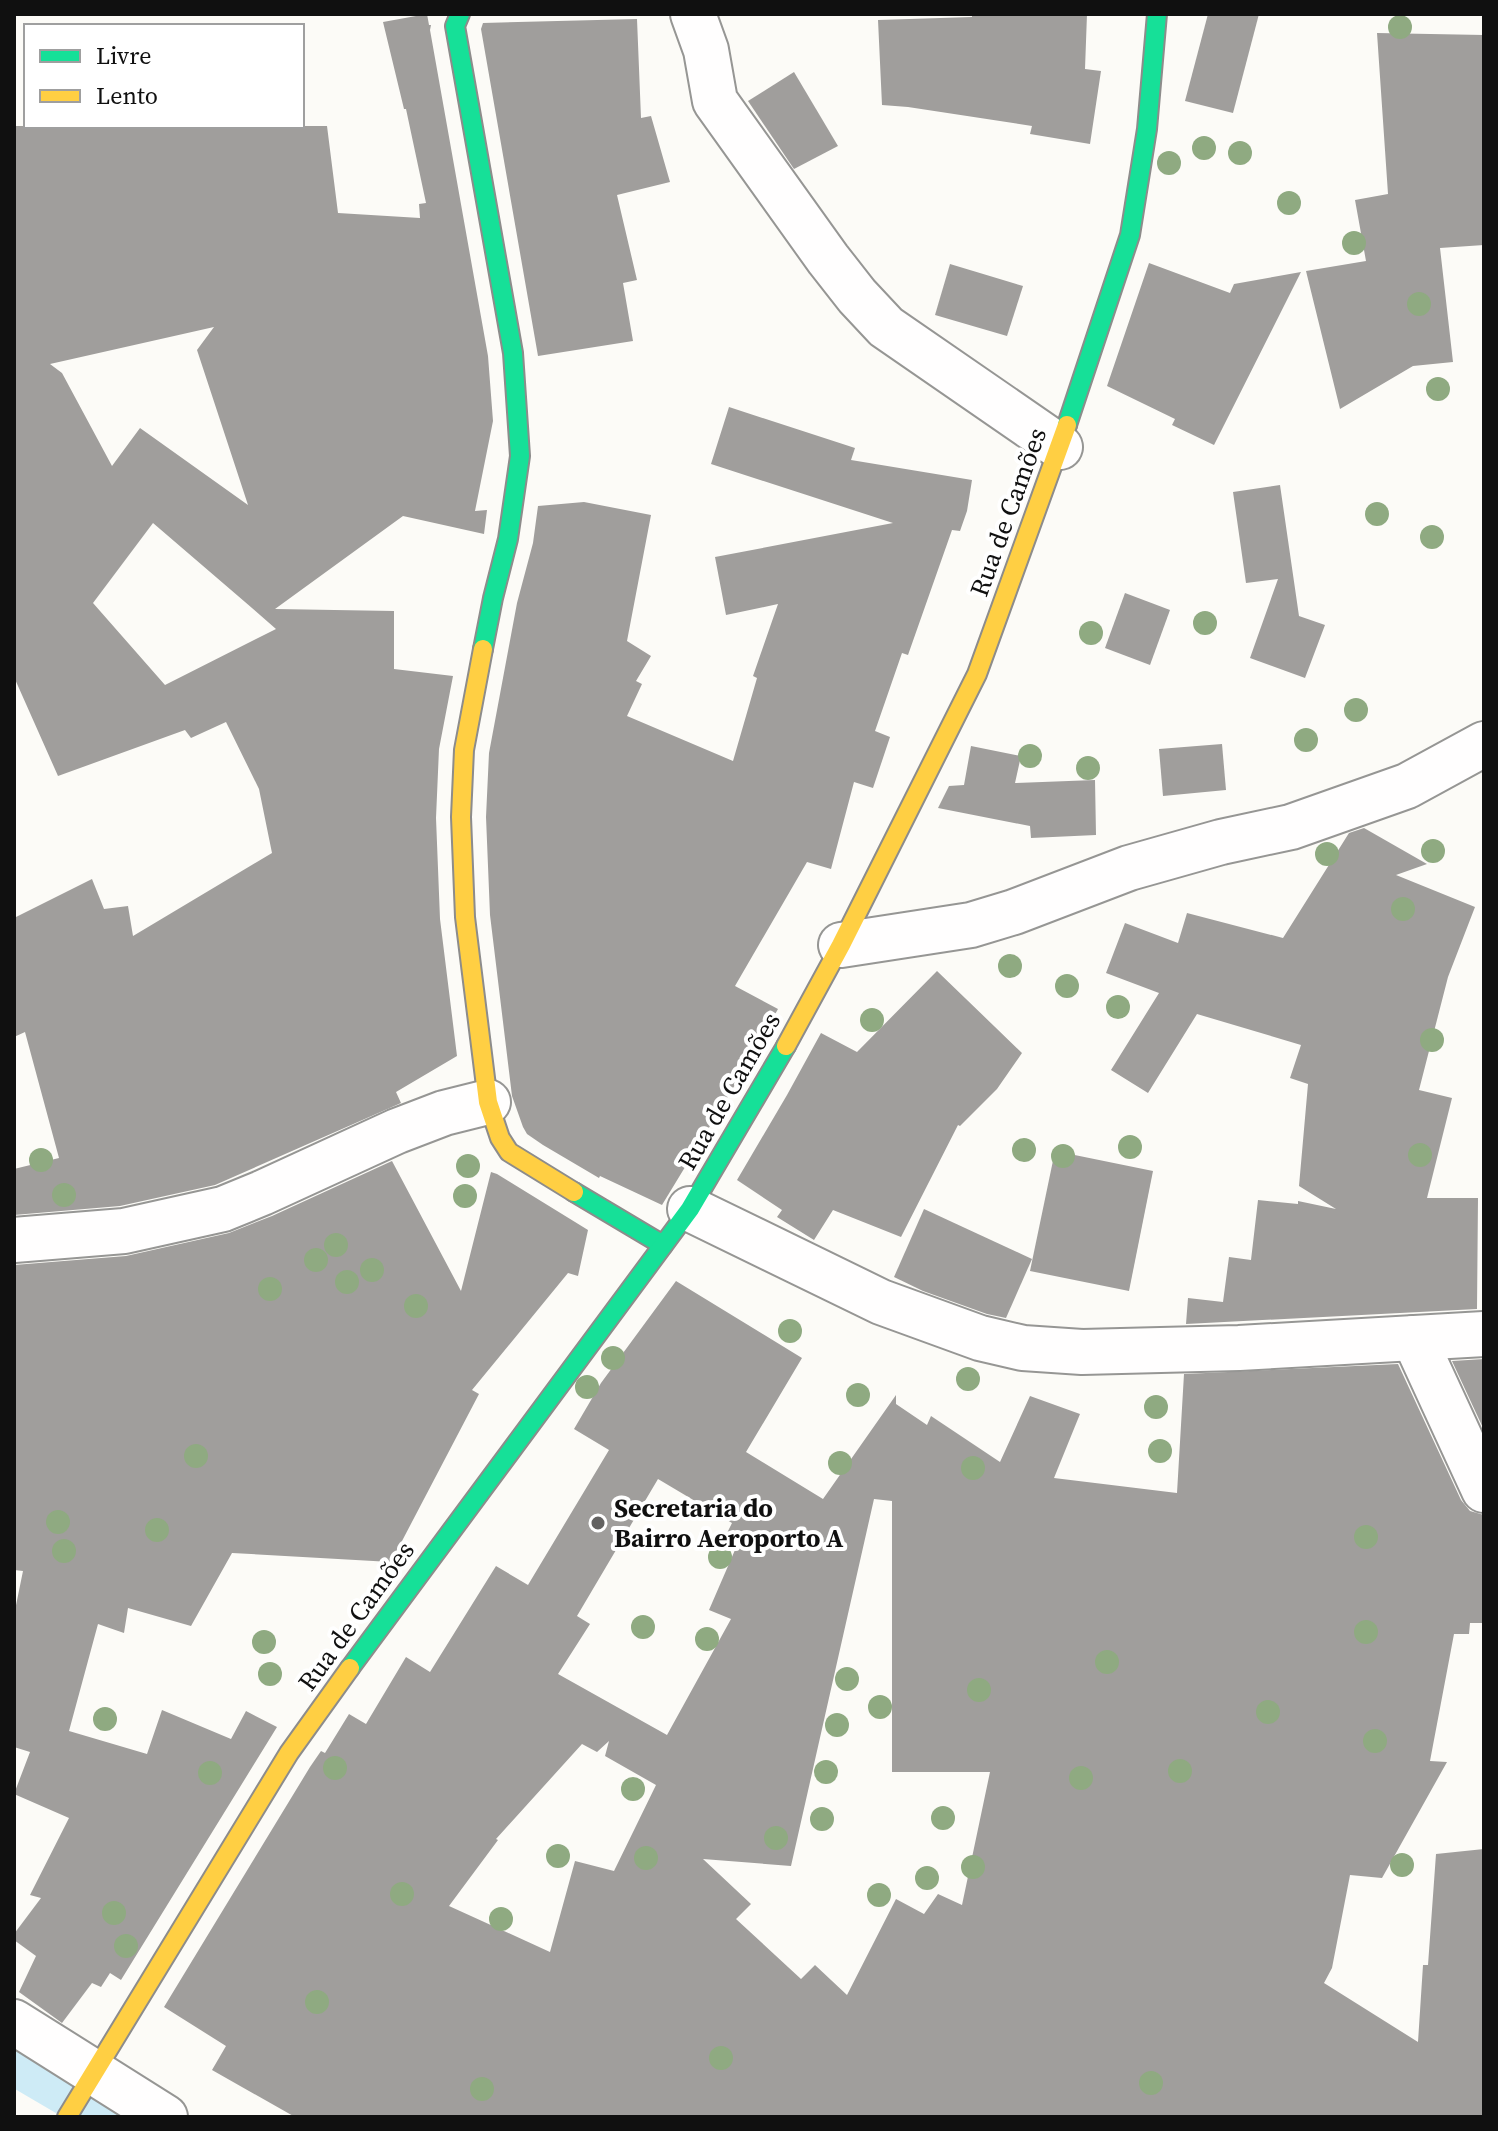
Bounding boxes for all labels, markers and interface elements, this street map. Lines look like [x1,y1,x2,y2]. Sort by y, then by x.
legend [24,24,304,128]
text: Livre [96,39,151,72]
text: Lento [96,79,158,112]
street label: Rua de Camões [961,423,1055,601]
street label: Rua de Camões [669,1005,789,1177]
place label: Secretaria do Bairro Aeroporto A [614,1490,844,1556]
marker: Secretaria do Bairro Aeroporto A [589,1514,607,1532]
street label: Rua de Camões [289,1534,423,1698]

